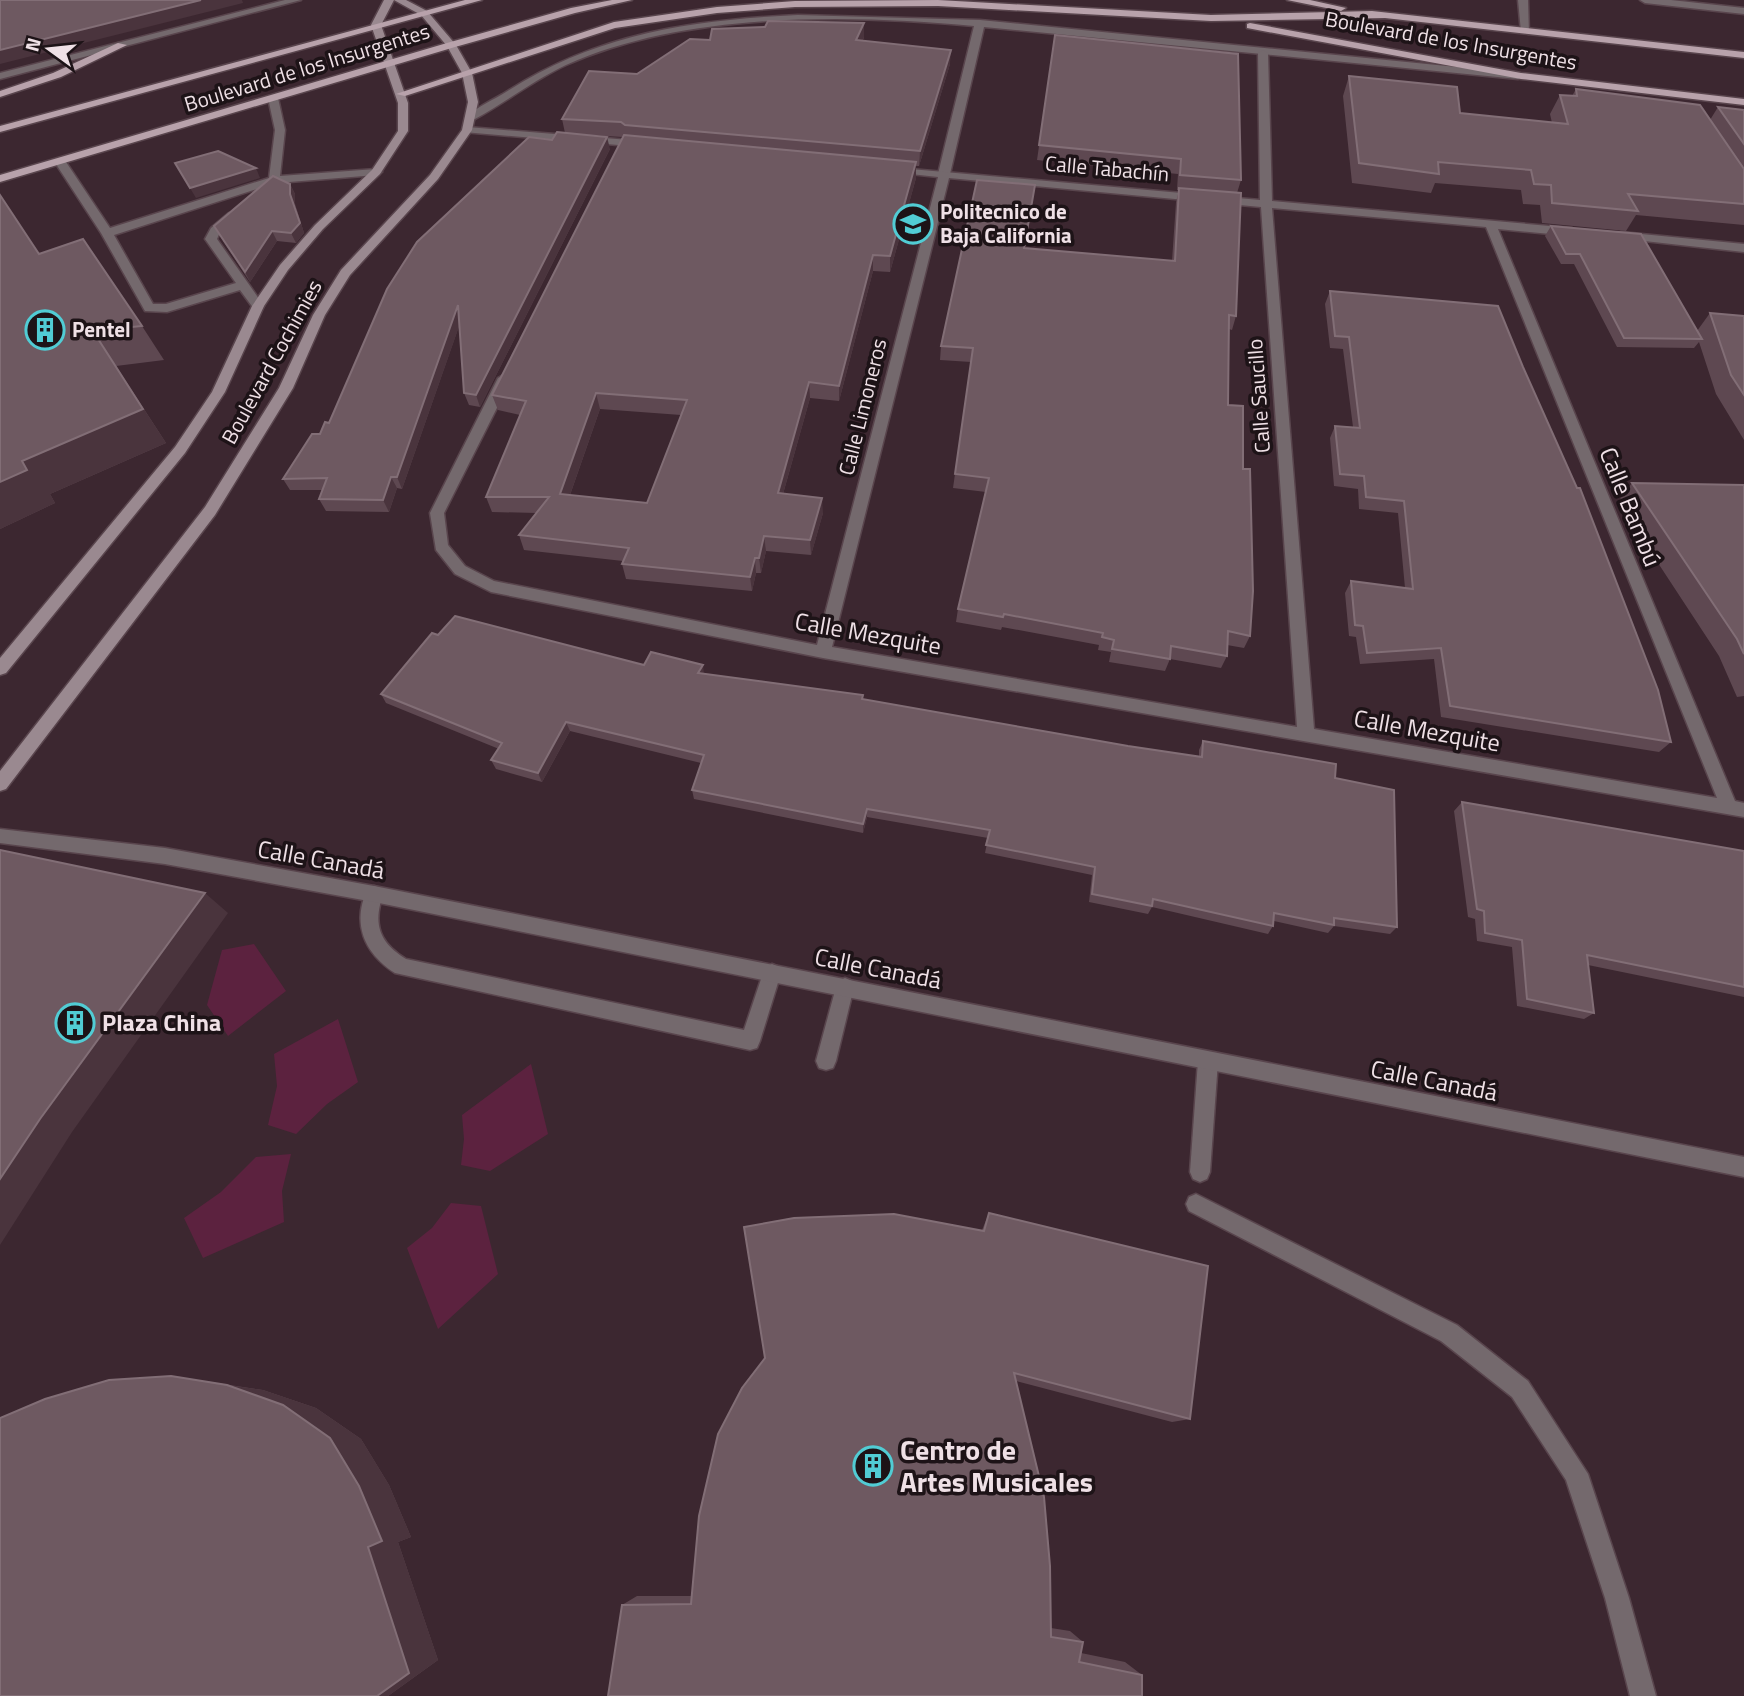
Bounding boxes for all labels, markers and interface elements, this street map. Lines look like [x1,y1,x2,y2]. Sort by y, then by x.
street label: Boulevard de los Insurgentes [1323,2,1580,78]
north arrow [14,14,84,84]
street label: Boulevard de los Insurgentes [180,14,433,120]
text: N [16,34,48,55]
street label: Calle Tabachín [1044,147,1170,189]
place label: Politecnico de Baja California [940,195,1072,251]
school or university icon: Politecnico de Baja California [892,203,934,245]
street label: Boulevard Cochimies [213,274,330,450]
building icon: Pentel [24,309,66,351]
place label: Pentel [72,313,131,345]
street label: Calle Limoneros [830,335,894,479]
street label: Calle Saucillo [1238,338,1278,454]
street label: Calle Bambú [1591,442,1671,572]
street label: Calle Mezquite [792,602,944,664]
street label: Calle Mezquite [1351,699,1503,761]
street label: Calle Canadá [255,830,387,888]
street label: Calle Canadá [812,938,945,998]
building icon: Plaza China [54,1002,96,1044]
place label: Plaza China [102,1004,221,1040]
street label: Calle Canadá [1368,1050,1501,1110]
place label: Centro de Artes Musicales [900,1428,1093,1503]
building icon: Centro de Artes Musicales [852,1445,894,1487]

